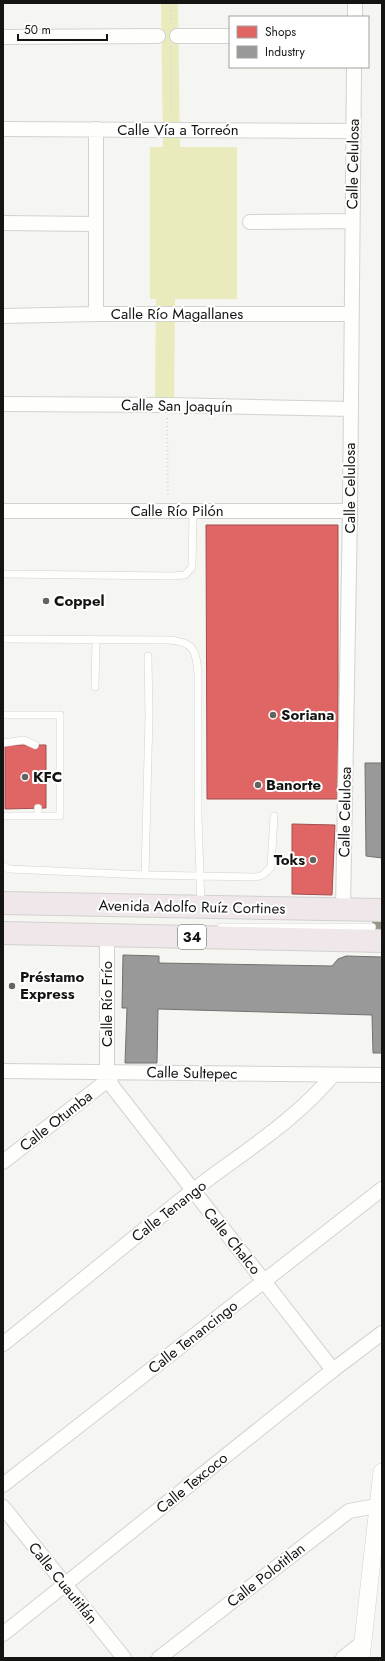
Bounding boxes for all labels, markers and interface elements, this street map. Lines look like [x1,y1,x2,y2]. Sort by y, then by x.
scale bar [18,16,107,42]
legend [229,16,369,68]
text: 50 m [24,21,51,39]
text: Shops [265,23,296,41]
text: Industry [265,43,306,61]
street label: Calle Celulosa [341,118,365,210]
street label: Calle Vía a Torreón [117,119,239,141]
street label: Calle Río Magallanes [111,303,243,325]
street label: Calle San Joaquín [121,394,233,418]
street label: Calle Celulosa [339,443,361,533]
street label: Calle Río Pilón [130,500,224,522]
place label: Coppel [54,590,105,612]
marker: Coppel [41,596,51,606]
place label: Soriana [281,704,334,726]
marker: Soriana [268,710,278,720]
place label: KFC [33,766,62,788]
street label: Calle Celulosa [333,766,357,858]
marker: KFC [20,772,30,782]
place label: Banorte [266,774,321,796]
marker: Banorte [253,780,263,790]
place label: Toks [274,849,305,871]
marker: Toks [308,855,318,865]
street label: Avenida Adolfo Ruíz Cortines [98,894,286,920]
road number: 34 [178,925,206,949]
street label: Calle Río Frío [96,961,118,1047]
place label: Préstamo Express [20,966,85,1005]
marker: Préstamo Express [7,981,17,991]
street label: Calle Sultepec [146,1061,238,1085]
street label: Calle Otumba [15,1085,97,1157]
street label: Calle Tenango [127,1175,211,1247]
street label: Calle Chalco [198,1203,266,1279]
street label: Calle Tenancingo [143,1295,243,1379]
street label: Calle Texcoco [152,1447,232,1519]
street label: Calle Cuautitlán [23,1537,103,1629]
street label: Calle Polotitlan [222,1537,310,1613]

